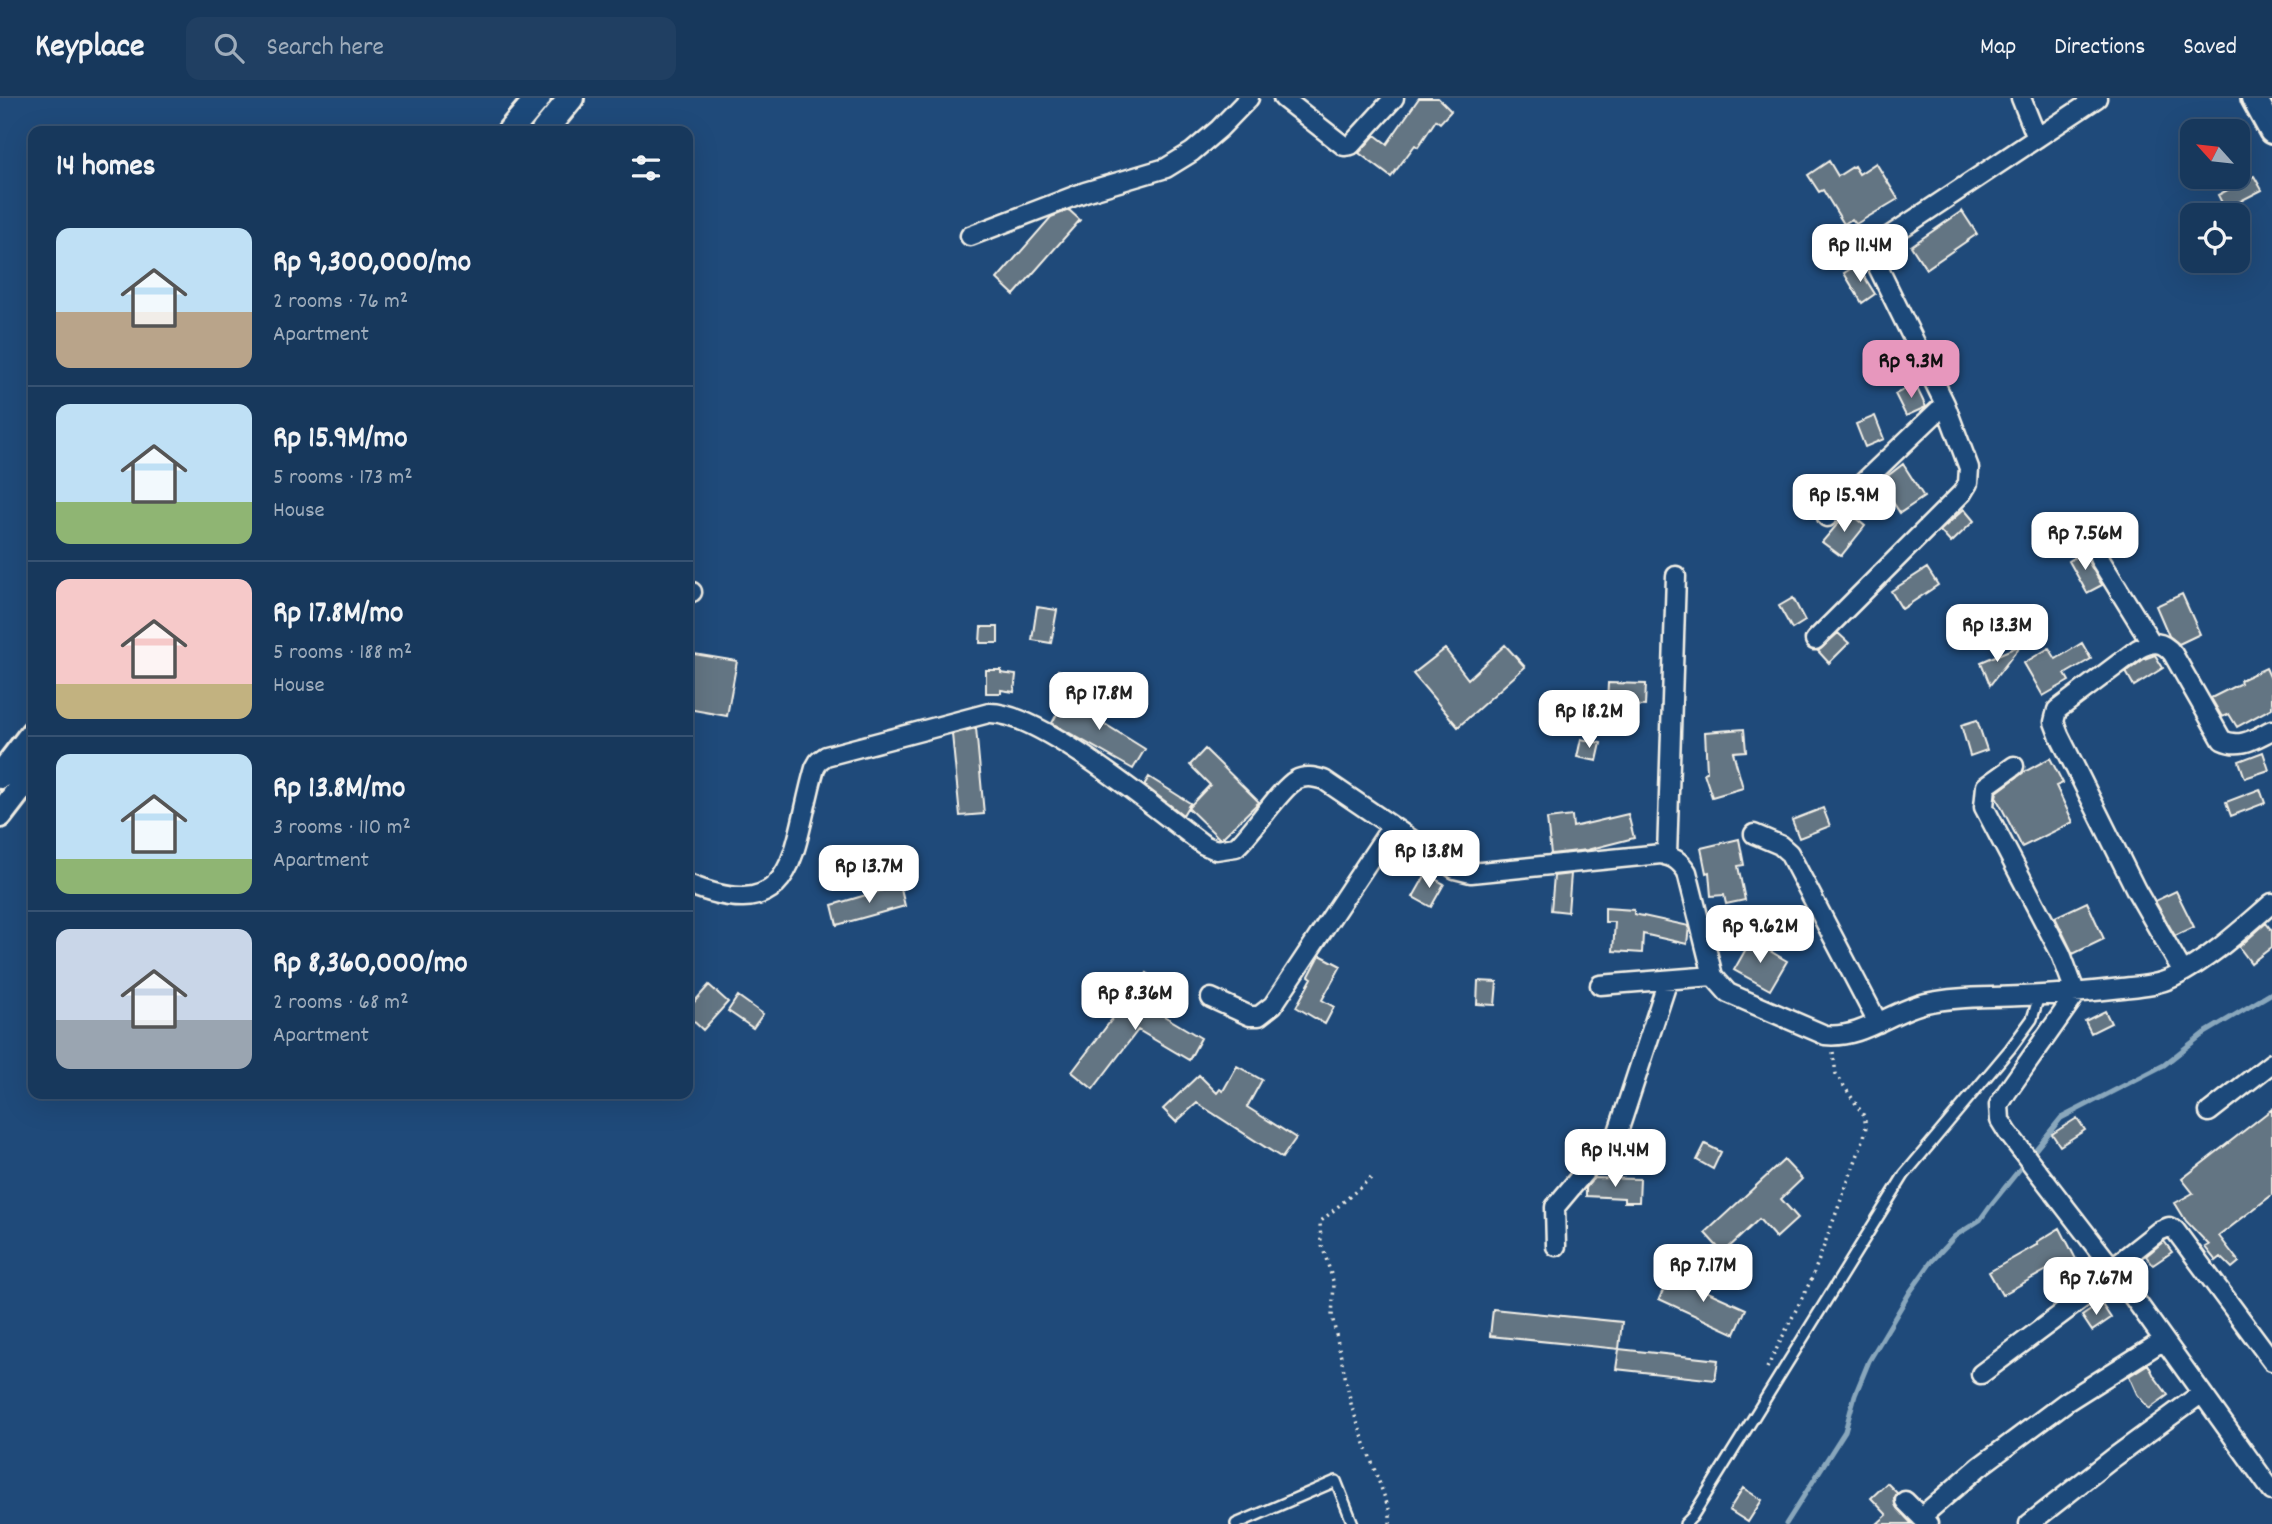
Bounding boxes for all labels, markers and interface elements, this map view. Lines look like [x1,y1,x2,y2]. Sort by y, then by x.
search box [186,17,676,80]
text: Keyplace [35,25,144,72]
icon: search [210,29,248,67]
text: Search here [266,30,384,67]
text: Map [1980,31,2016,65]
text: Directions [2054,31,2145,65]
text: Saved [2183,31,2237,65]
north arrow [2180,119,2250,189]
map controls [2180,119,2250,273]
text: 14 homes [56,147,155,190]
icon: filters [627,149,665,187]
button: locate [2180,203,2250,273]
pin: Rp 11.4M [1788,225,1932,284]
text: Rp 11.4M [1828,230,1892,263]
text: Rp 9,300,000/mo [273,243,471,286]
icon: home [112,256,196,340]
text: 2 rooms · 76 m² [273,286,408,319]
text: Apartment [273,319,369,352]
pin: Rp 9.3M [1846,341,1976,400]
text: Rp 9.3M [1878,346,1944,379]
text: Rp 15.9M/mo [273,419,408,462]
icon: home [112,432,196,516]
text: 5 rooms · 173 m² [273,462,413,495]
pin: Rp 15.9M [1772,474,1916,534]
text: Rp 15.9M [1809,480,1879,513]
text: House [273,495,325,528]
pin: Rp 7.56M [2013,512,2157,572]
text: Rp 7.56M [2047,518,2123,551]
text: Rp 17.8M/mo [273,594,403,637]
pin: Rp 13.3M [1925,604,2069,664]
icon: home [112,607,196,691]
text: Rp 13.3M [1962,610,2032,643]
text: 5 rooms · 188 m² [273,637,412,670]
text: House [273,670,325,703]
pin: Rp 17.8M [1027,672,1171,732]
text: Rp 17.8M [1065,678,1133,711]
pin: Rp 18.2M [1517,690,1661,750]
text: Rp 18.2M [1555,696,1623,729]
text: Rp 13.8M/mo [273,769,405,812]
icon: home [112,782,196,866]
text: 3 rooms · 110 m² [273,812,411,845]
pin: Rp 13.8M [1357,830,1501,890]
text: Rp 13.8M [1395,836,1463,869]
text: Apartment [273,845,369,878]
pin: Rp 13.7M [797,846,941,905]
text: Rp 13.7M [835,851,903,884]
pin: Rp 9.62M [1688,906,1832,965]
text: Rp 9.62M [1722,911,1798,944]
text: Rp 8,360,000/mo [273,944,468,987]
icon: home [112,957,196,1041]
pin: Rp 8.36M [1063,972,1207,1032]
text: Rp 8.36M [1097,978,1173,1011]
text: 2 rooms · 68 m² [273,987,409,1020]
text: Apartment [273,1020,369,1053]
pin: Rp 14.4M [1543,1130,1687,1189]
text: Rp 14.4M [1581,1135,1649,1168]
pin: Rp 7.17M [1631,1244,1775,1304]
text: Rp 7.17M [1669,1250,1737,1283]
pin: Rp 7.67M [2024,1258,2168,1317]
text: Rp 7.67M [2059,1263,2133,1296]

